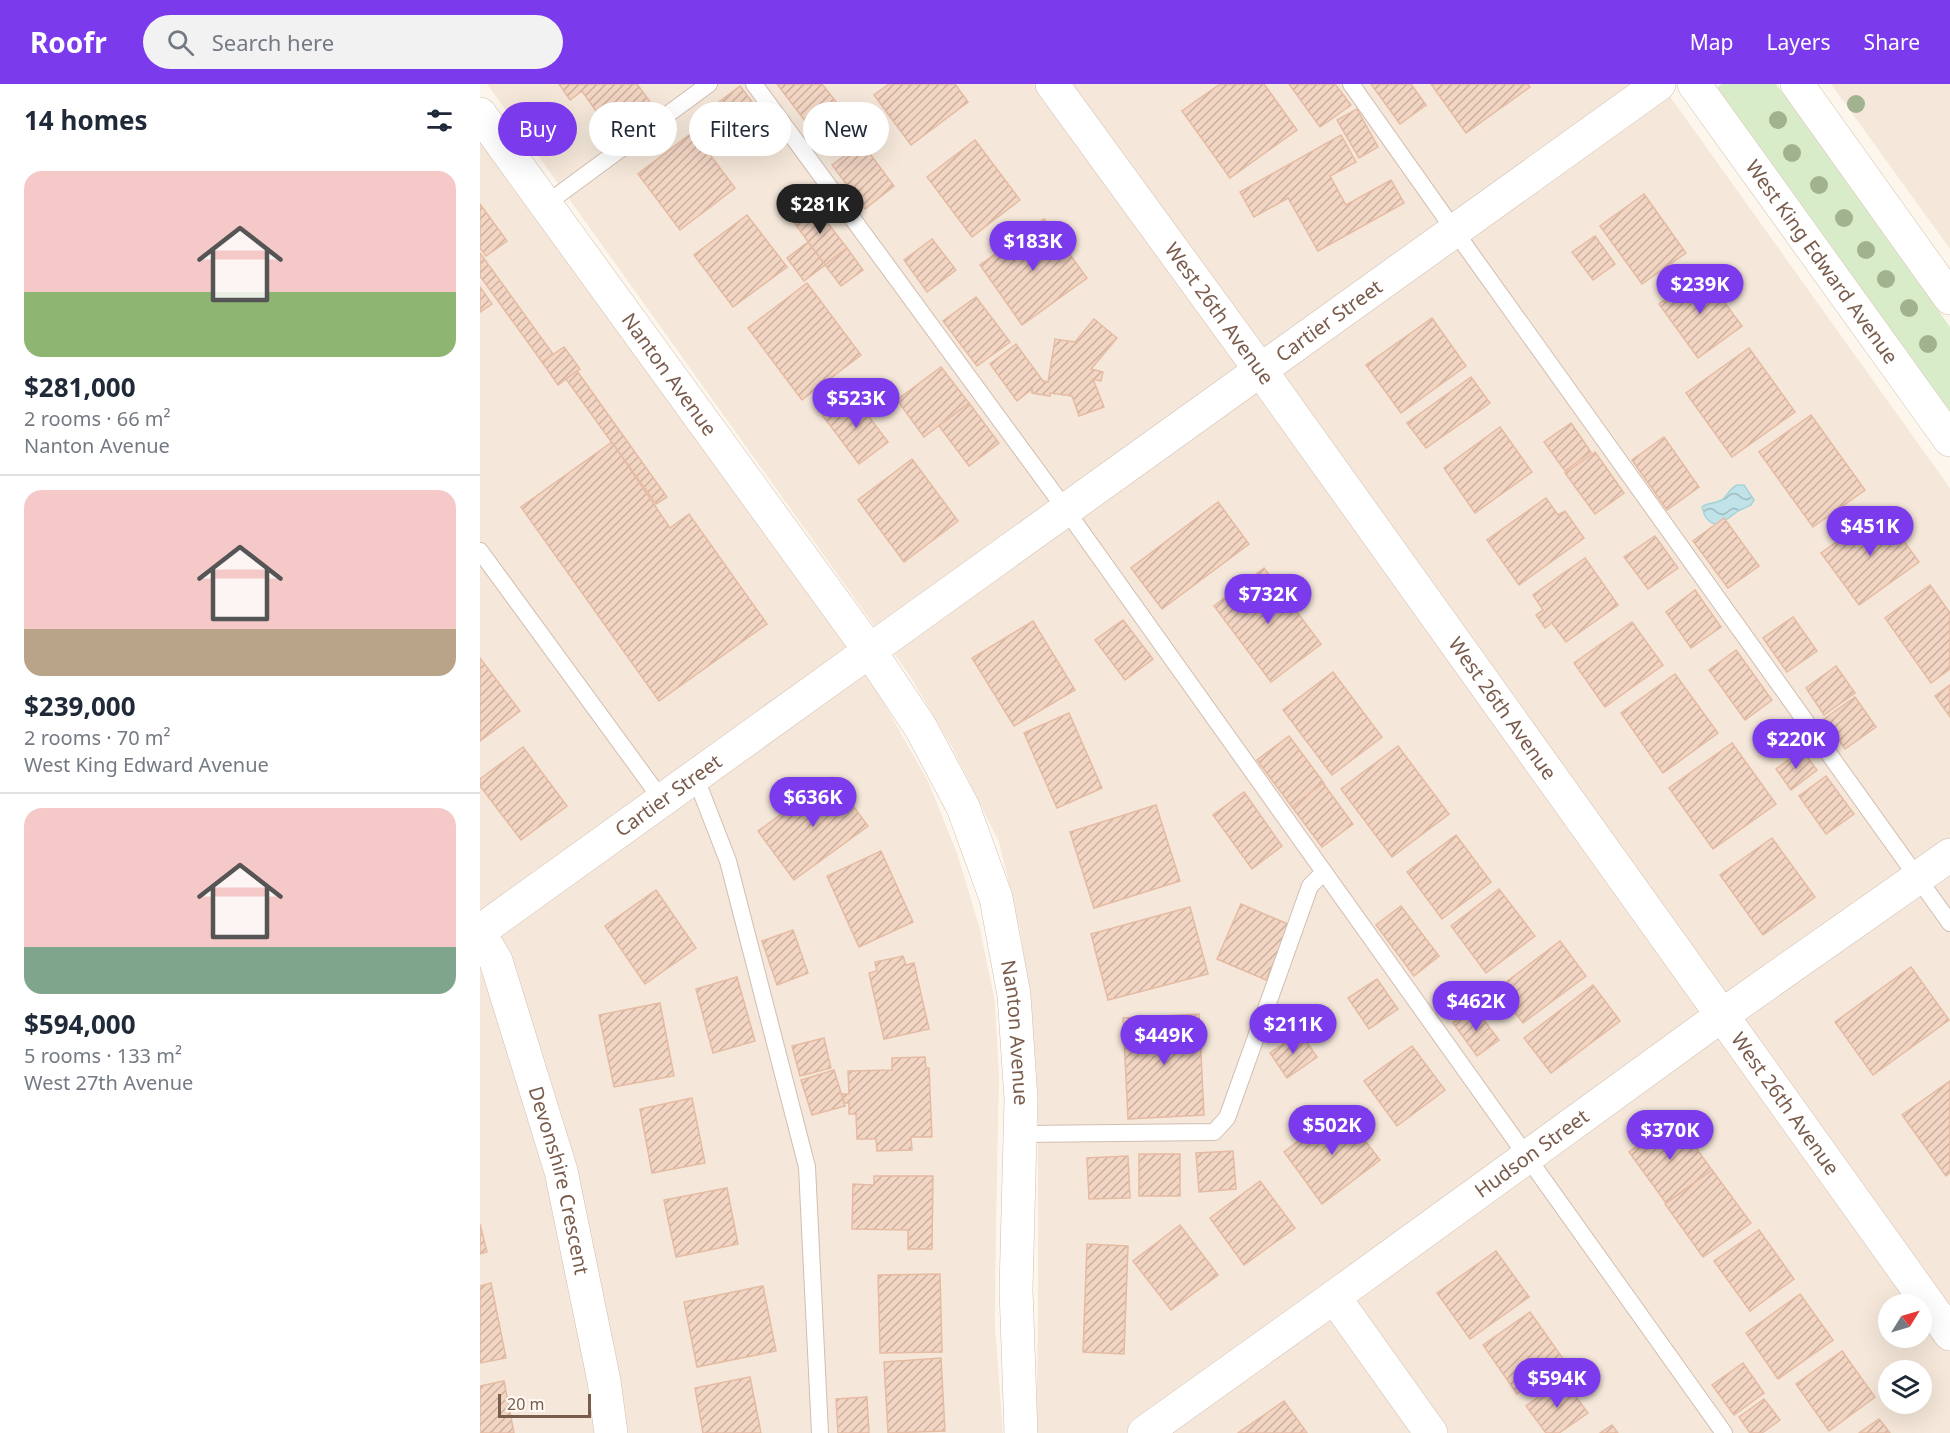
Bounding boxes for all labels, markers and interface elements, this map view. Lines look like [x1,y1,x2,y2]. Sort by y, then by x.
search box [143,15,563,69]
text: Roofr [30,23,107,61]
icon: search [164,26,197,59]
text: Search here [212,27,334,57]
text: Map [1690,28,1734,56]
text: Layers [1767,28,1831,56]
text: Share [1864,28,1920,56]
text: 14 homes [24,102,148,138]
chip: Buy [498,102,577,156]
chip: Rent [589,102,677,156]
chip: Filters [689,102,791,156]
chip: New [803,102,889,156]
icon: filters [423,104,456,137]
street label: West King Edward Avenue [1740,154,1905,369]
pin: $281K [778,184,862,235]
text: $281K [790,190,850,217]
icon: home [186,210,294,318]
pin: $183K [991,221,1075,272]
text: $183K [1003,227,1063,254]
street label: West 26th Avenue [1159,237,1280,390]
pin: $239K [1658,264,1742,315]
text: $239K [1670,270,1730,297]
street label: Cartier Street [1270,273,1387,368]
street label: Nanton Avenue [616,307,723,441]
text: $281,000 [24,369,136,405]
pin: $523K [814,378,898,429]
text: $523K [826,384,886,411]
text: 2 rooms · 66 m² [24,405,171,432]
text: Nanton Avenue [24,432,170,459]
pin: $451K [1828,506,1912,557]
text: $451K [1840,512,1900,539]
icon: home [186,529,294,637]
pin: $732K [1226,574,1310,625]
text: $732K [1238,580,1298,607]
street label: West 26th Avenue [1443,631,1563,785]
text: $239,000 [24,688,136,724]
pin: $220K [1754,719,1838,770]
text: 2 rooms · 70 m² [24,724,171,751]
text: $220K [1766,725,1826,752]
street label: Cartier Street [609,748,727,843]
text: West King Edward Avenue [24,751,269,778]
pin: $636K [771,777,855,828]
text: $636K [783,783,843,810]
icon: home [186,847,294,955]
street label: Nanton Avenue [995,958,1035,1106]
pin: $462K [1434,981,1518,1032]
text: $462K [1446,987,1506,1014]
pin: $211K [1251,1004,1335,1055]
text: $594,000 [24,1006,136,1042]
text: $211K [1263,1010,1323,1037]
pin: $449K [1122,1015,1206,1066]
text: $449K [1134,1021,1194,1048]
street label: West 26th Avenue [1725,1027,1846,1180]
text: 5 rooms · 133 m² [24,1042,182,1069]
text: West 27th Avenue [24,1069,193,1096]
street label: Devonshire Crescent [523,1083,596,1277]
street label: Hudson Street [1469,1103,1594,1204]
pin: $502K [1290,1105,1374,1156]
pin: $370K [1628,1110,1712,1161]
text: $502K [1302,1111,1362,1138]
text: $370K [1640,1116,1700,1143]
north arrow [1878,1294,1932,1348]
map controls [1878,1294,1932,1414]
pin: $594K [1515,1358,1599,1409]
button: layers [1878,1360,1932,1414]
text: $594K [1527,1364,1587,1391]
scale bar [498,1391,591,1418]
text: 20 m [507,1393,544,1415]

